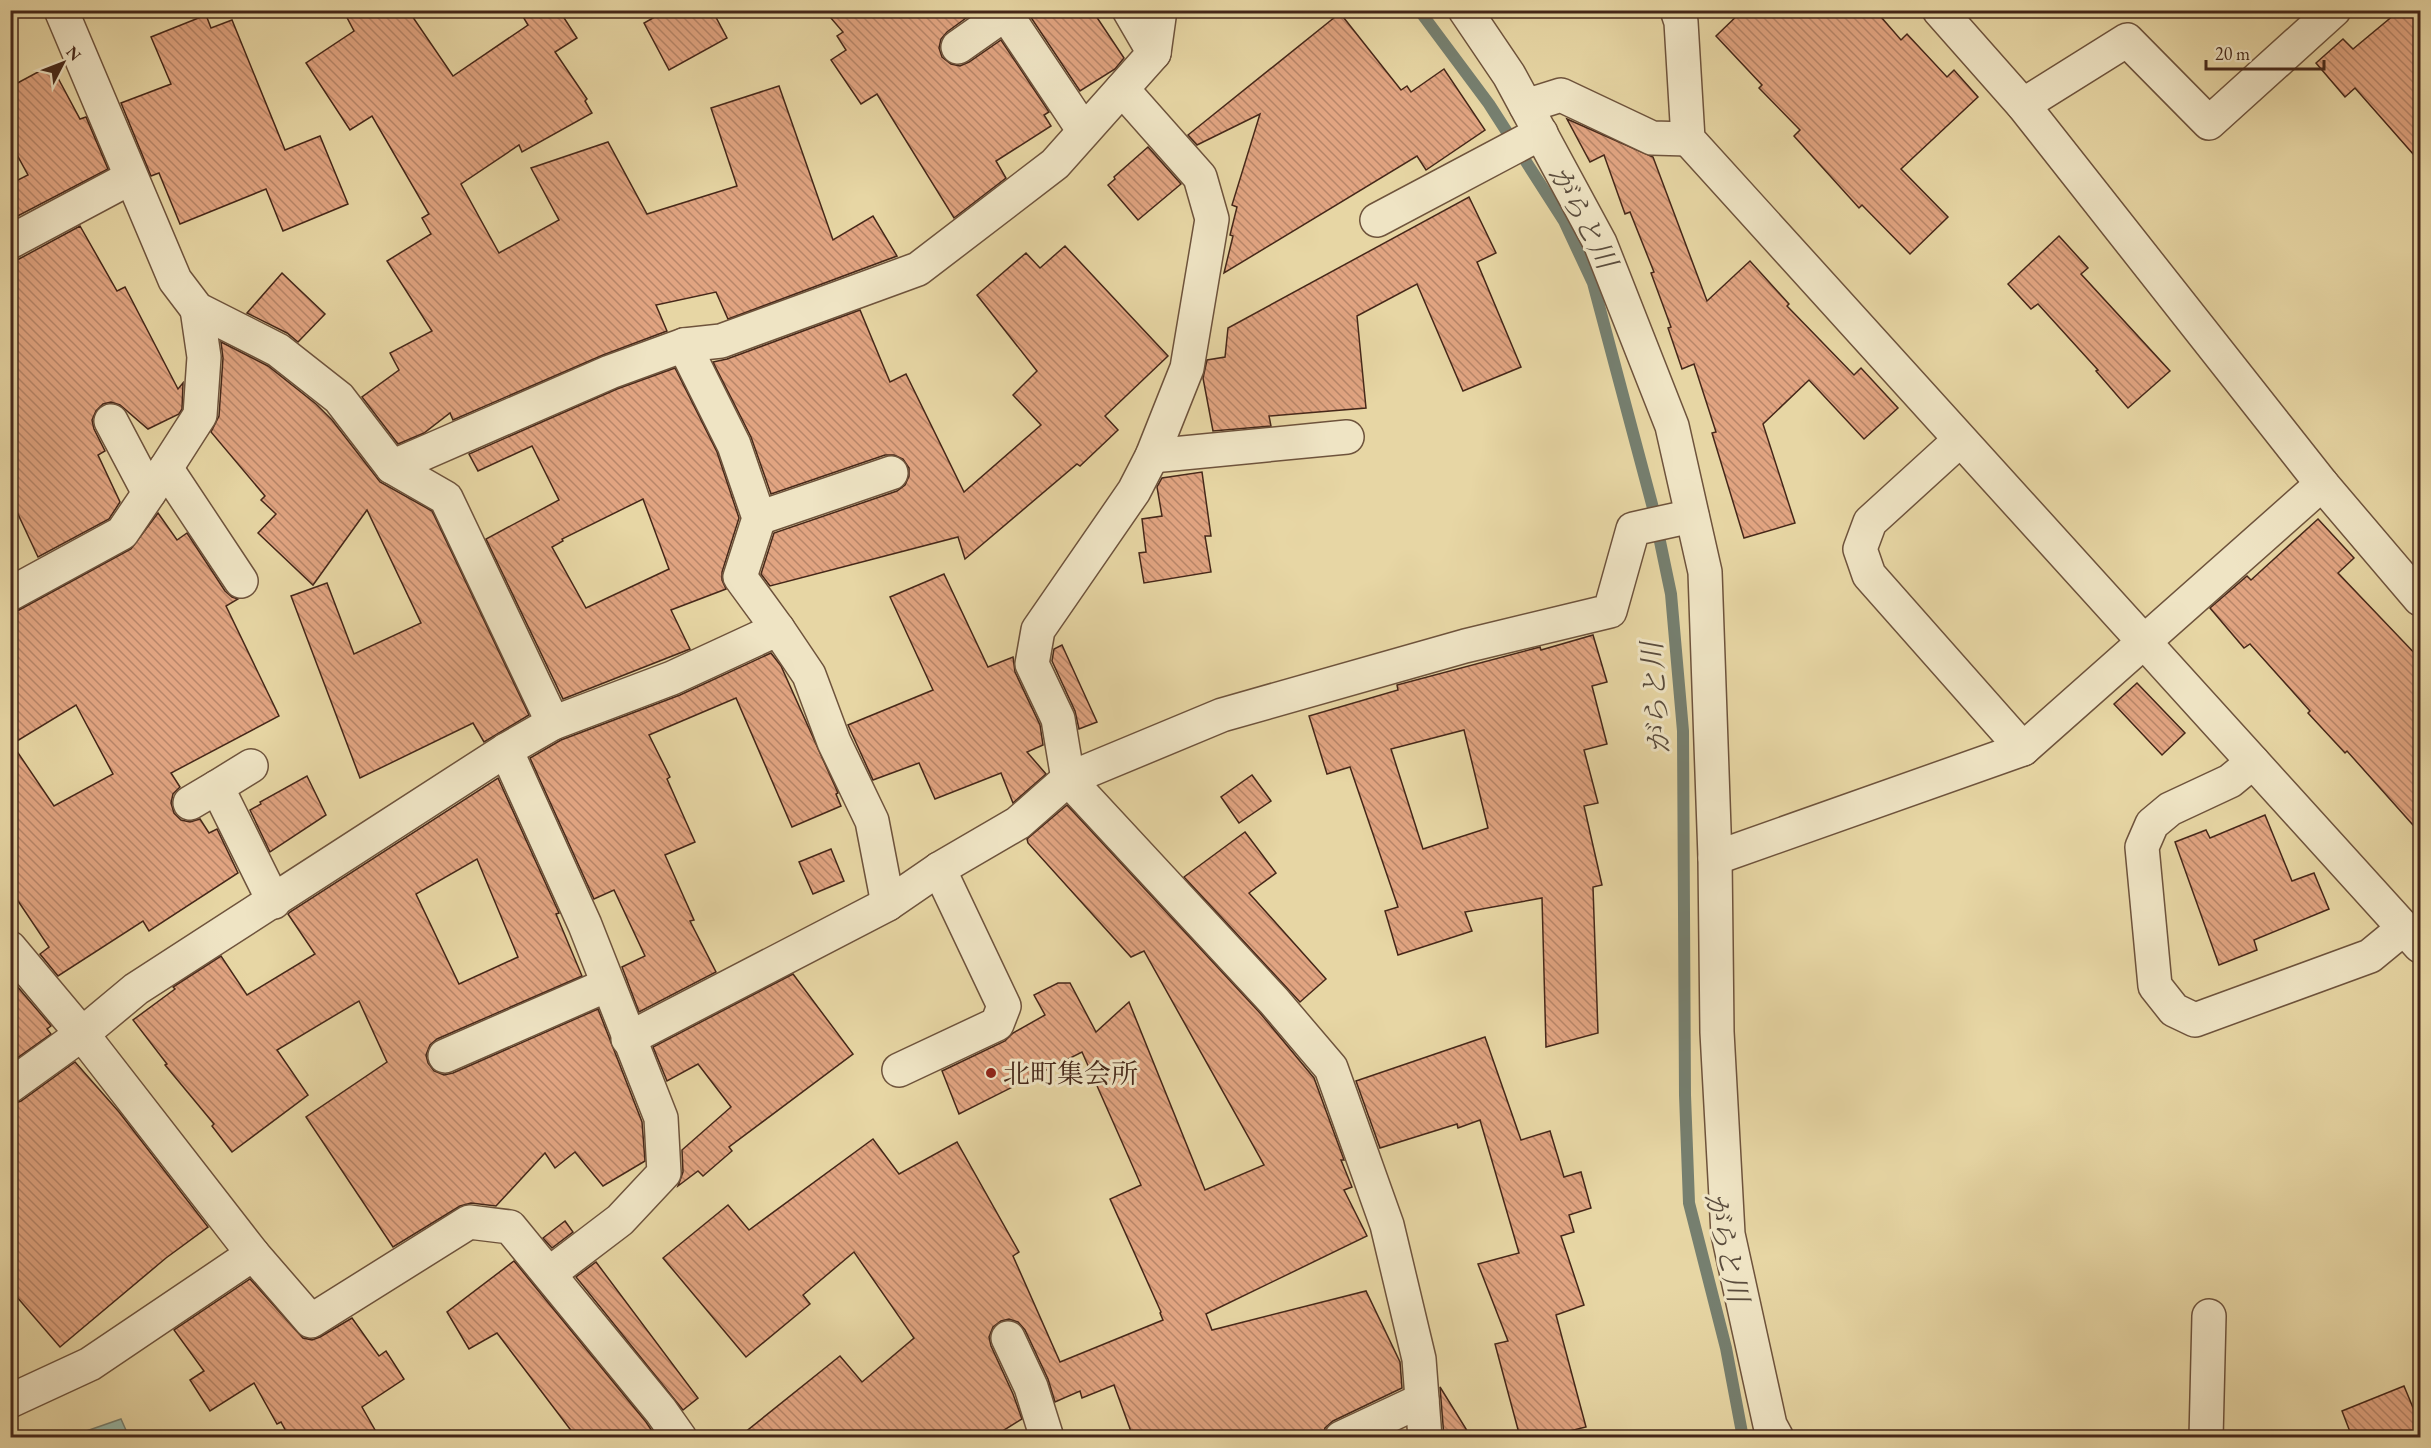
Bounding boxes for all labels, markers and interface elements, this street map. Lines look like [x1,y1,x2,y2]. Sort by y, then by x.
north arrow [33,33,93,93]
scale bar [2206,33,2324,71]
text: N [62,41,86,65]
text: 20 m [2215,42,2250,65]
water label: がらと川 [1541,159,1627,278]
water label: がらと川 [1633,638,1677,755]
place label: 北町集会所 [1003,1056,1138,1091]
marker: 北町集会所 [984,1066,998,1080]
water label: がらと川 [1697,1188,1758,1309]

